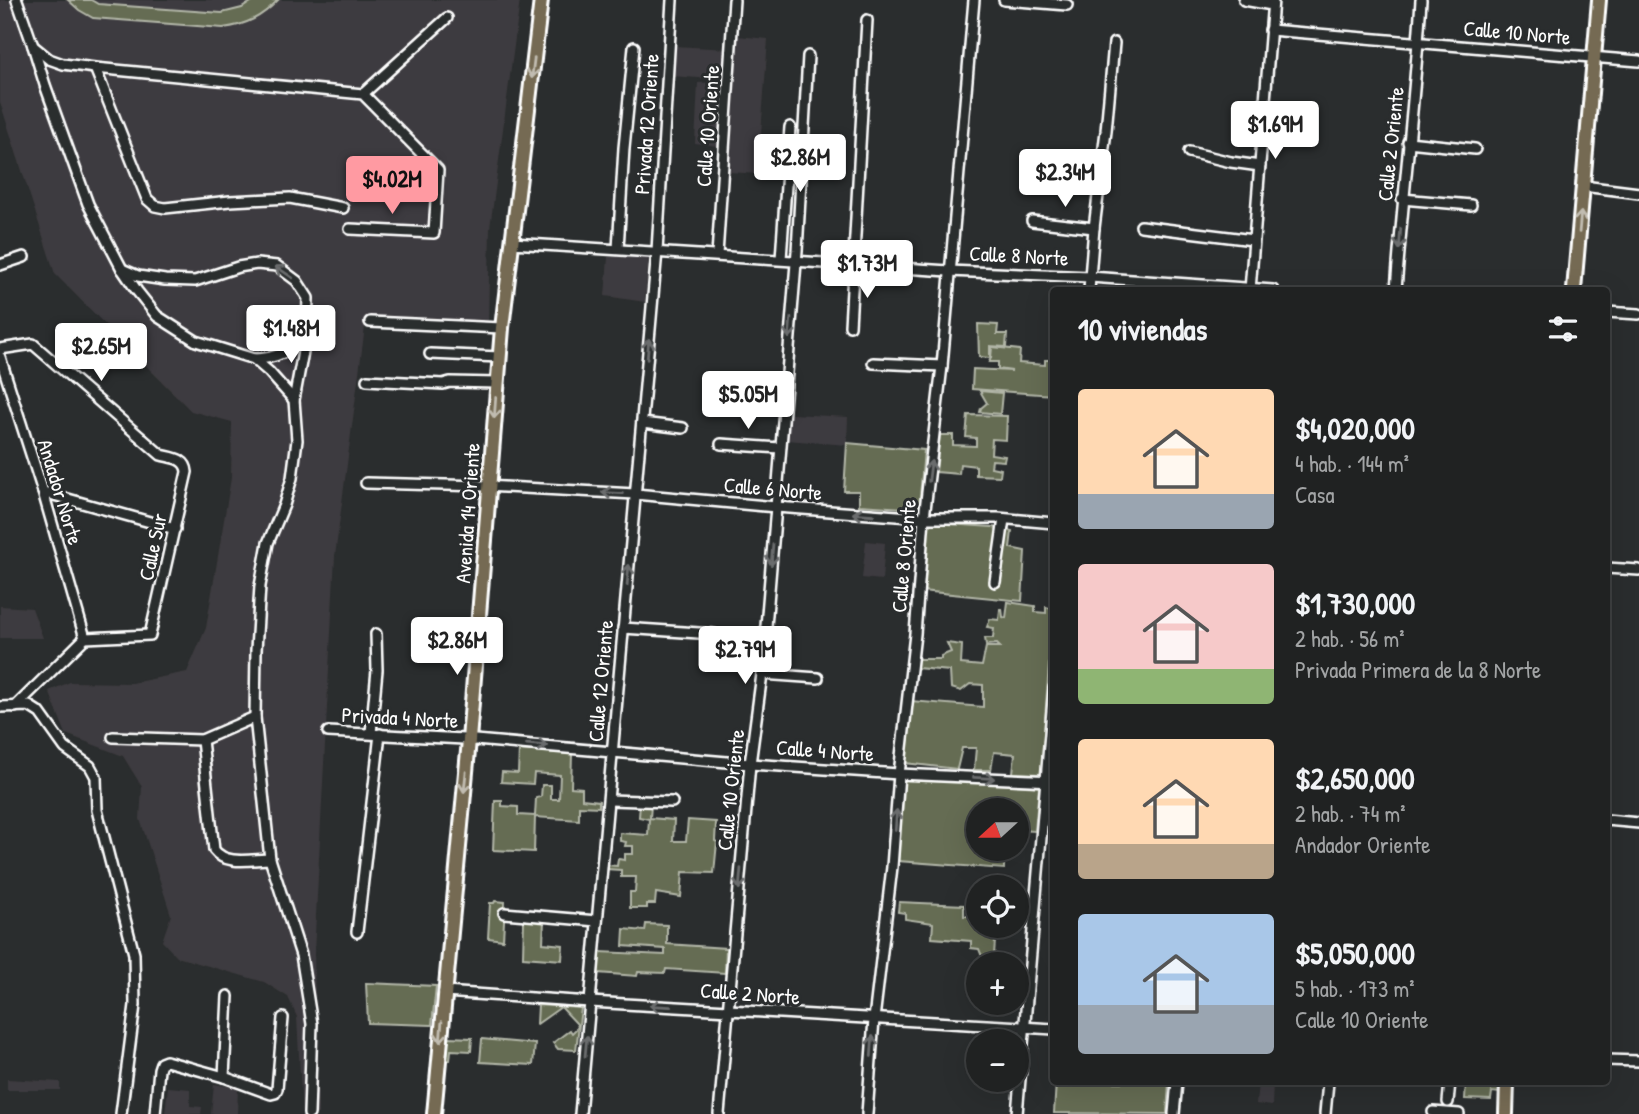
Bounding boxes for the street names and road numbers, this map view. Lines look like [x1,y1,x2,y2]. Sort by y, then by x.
street label: Calle 10 Norte [1462,13,1572,52]
street label: Privada 12 Oriente [627,53,666,195]
street label: Calle 10 Oriente [689,64,726,188]
street label: Calle 2 Oriente [1370,85,1411,202]
street label: Calle 8 Norte [969,238,1069,273]
street label: Andador Norte [31,435,90,548]
street label: Avenida 14 Oriente [448,442,487,584]
street label: Calle 6 Norte [723,470,823,507]
street label: Calle 8 Oriente [884,498,923,614]
street label: Calle Sur [131,511,174,583]
street label: Calle 12 Oriente [581,619,620,743]
street label: Privada 4 Norte [341,700,459,735]
street label: Calle 10 Oriente [710,728,751,852]
street label: Calle 4 Norte [775,733,875,768]
street label: Calle 2 Norte [699,976,801,1011]

